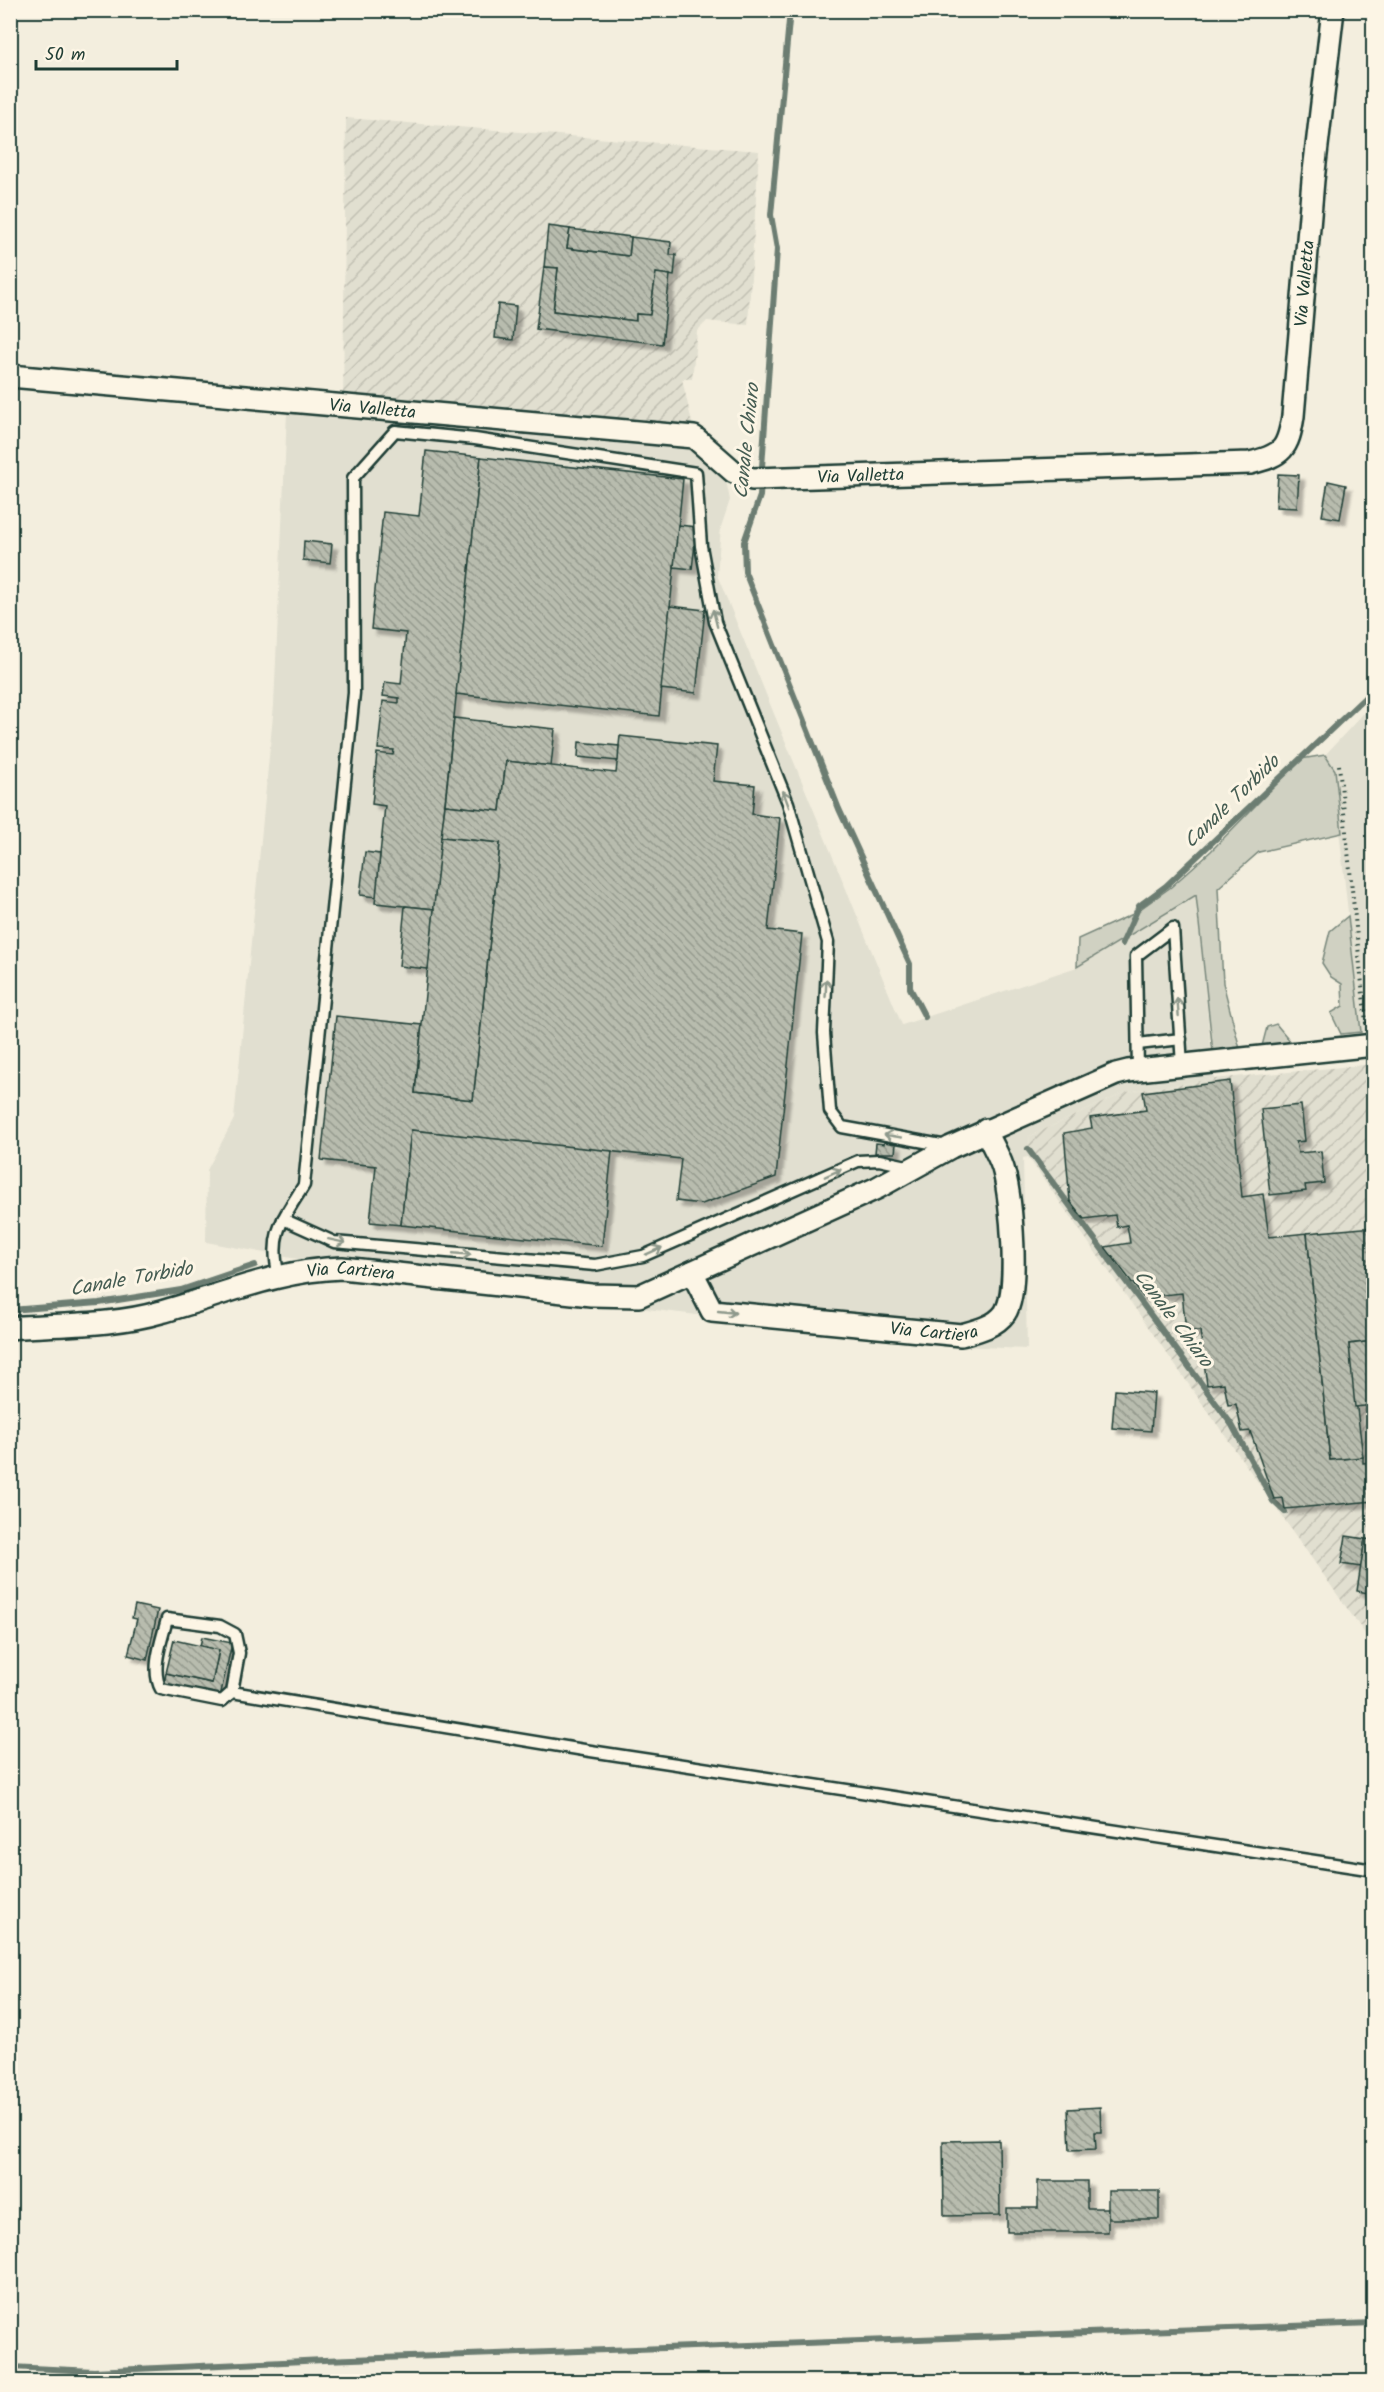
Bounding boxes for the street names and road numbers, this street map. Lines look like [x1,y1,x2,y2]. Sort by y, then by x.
street label: Via Valletta [1288,239,1324,328]
street label: Via Valletta [328,392,417,428]
street label: Via Valletta [817,461,905,493]
street label: Via Cartiera [305,1255,396,1290]
street label: Via Cartiera [889,1315,982,1351]

